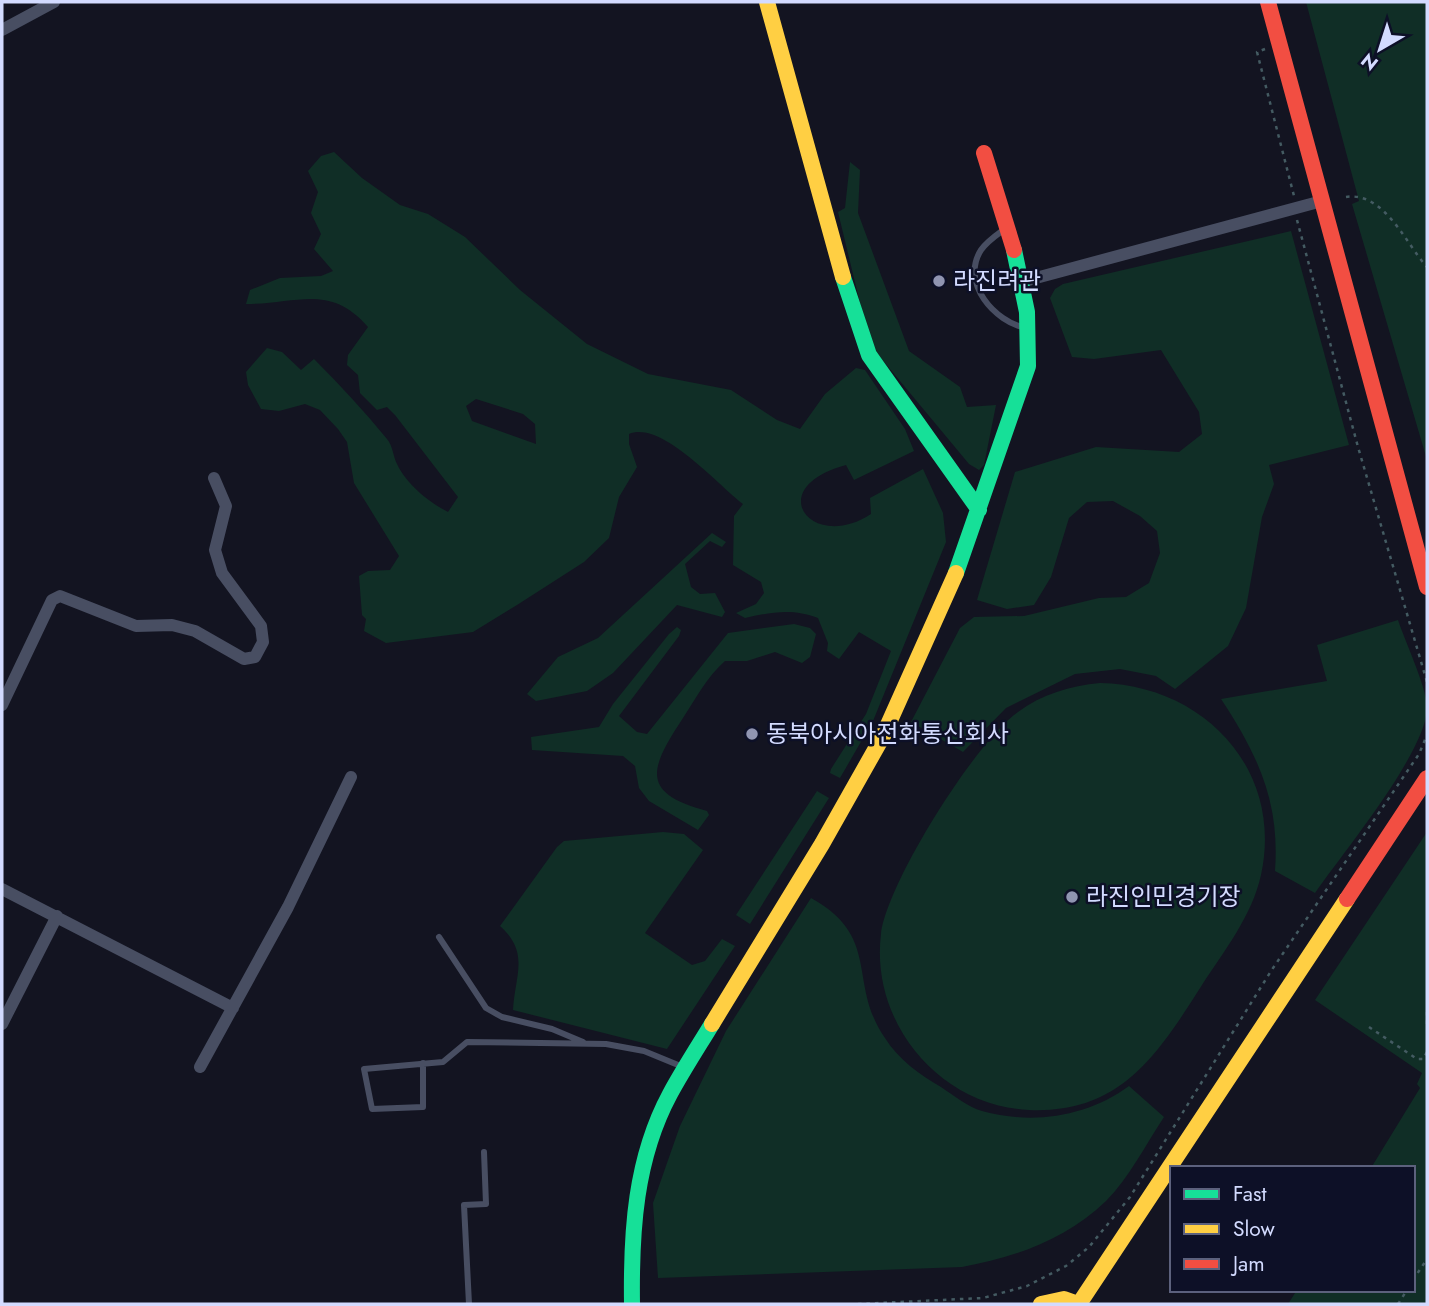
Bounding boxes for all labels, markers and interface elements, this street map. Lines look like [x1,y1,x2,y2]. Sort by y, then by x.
north arrow [1345,14,1415,84]
text: N [1355,47,1384,77]
place label: 라진려관 [953,263,1041,298]
marker: 라진려관 [931,273,947,289]
place label: 동북아시아전화통신회사 [766,716,1009,751]
marker: 동북아시아전화통신회사 [744,726,760,742]
place label: 라진인민경기장 [1086,879,1241,914]
marker: 라진인민경기장 [1064,889,1080,905]
legend [1170,1166,1415,1292]
text: Fast [1233,1179,1266,1209]
text: Slow [1233,1214,1275,1244]
text: Jam [1230,1249,1265,1279]

